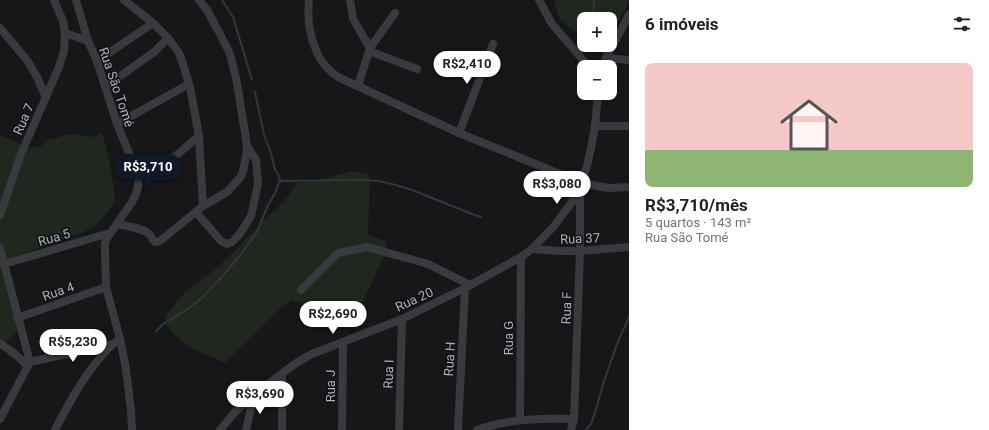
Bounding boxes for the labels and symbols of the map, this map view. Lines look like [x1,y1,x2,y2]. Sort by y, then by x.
street label: Rua São Tomé [96,45,137,129]
pin: R$2,410 [430,51,504,85]
street label: Rua 7 [10,101,37,137]
pin: R$3,710 [111,154,185,188]
pin: R$3,080 [520,171,594,205]
street label: Rua 5 [36,226,72,249]
street label: Rua 37 [560,230,600,247]
street label: Rua 4 [40,279,77,304]
street label: Rua 20 [393,284,436,315]
street label: Rua F [558,291,575,325]
pin: R$2,690 [296,301,370,335]
street label: Rua G [501,321,516,355]
pin: R$5,230 [36,329,110,363]
street label: Rua H [441,341,458,377]
street label: Rua I [380,359,397,389]
street label: Rua J [323,370,338,402]
pin: R$3,690 [223,381,297,415]

